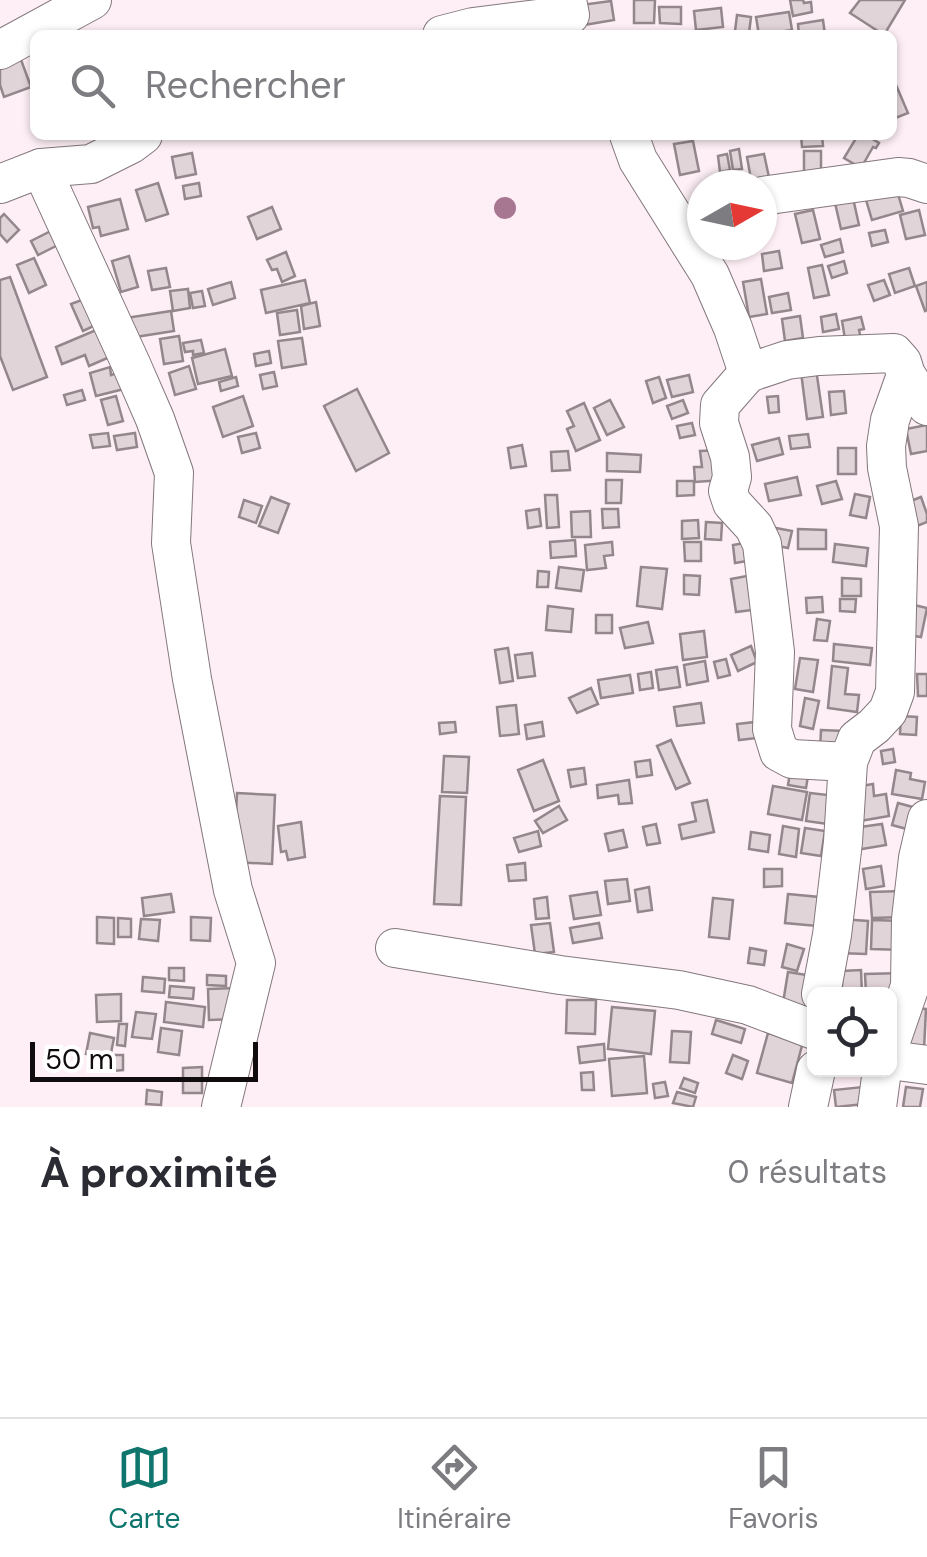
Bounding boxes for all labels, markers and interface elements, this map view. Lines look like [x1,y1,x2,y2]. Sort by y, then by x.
search box [30,30,897,140]
icon: search [65,58,120,113]
text: Rechercher [145,60,346,110]
north arrow [687,170,777,260]
map controls [807,987,897,1077]
button: locate [807,987,897,1077]
scale bar [30,1037,258,1082]
text: 50 m [45,1041,114,1078]
text: À proximité [40,1145,278,1200]
text: 0 résultats [728,1151,887,1193]
tab: Carte [108,1440,181,1537]
tab: Itinéraire [397,1440,511,1537]
tab: Favoris [728,1440,819,1537]

